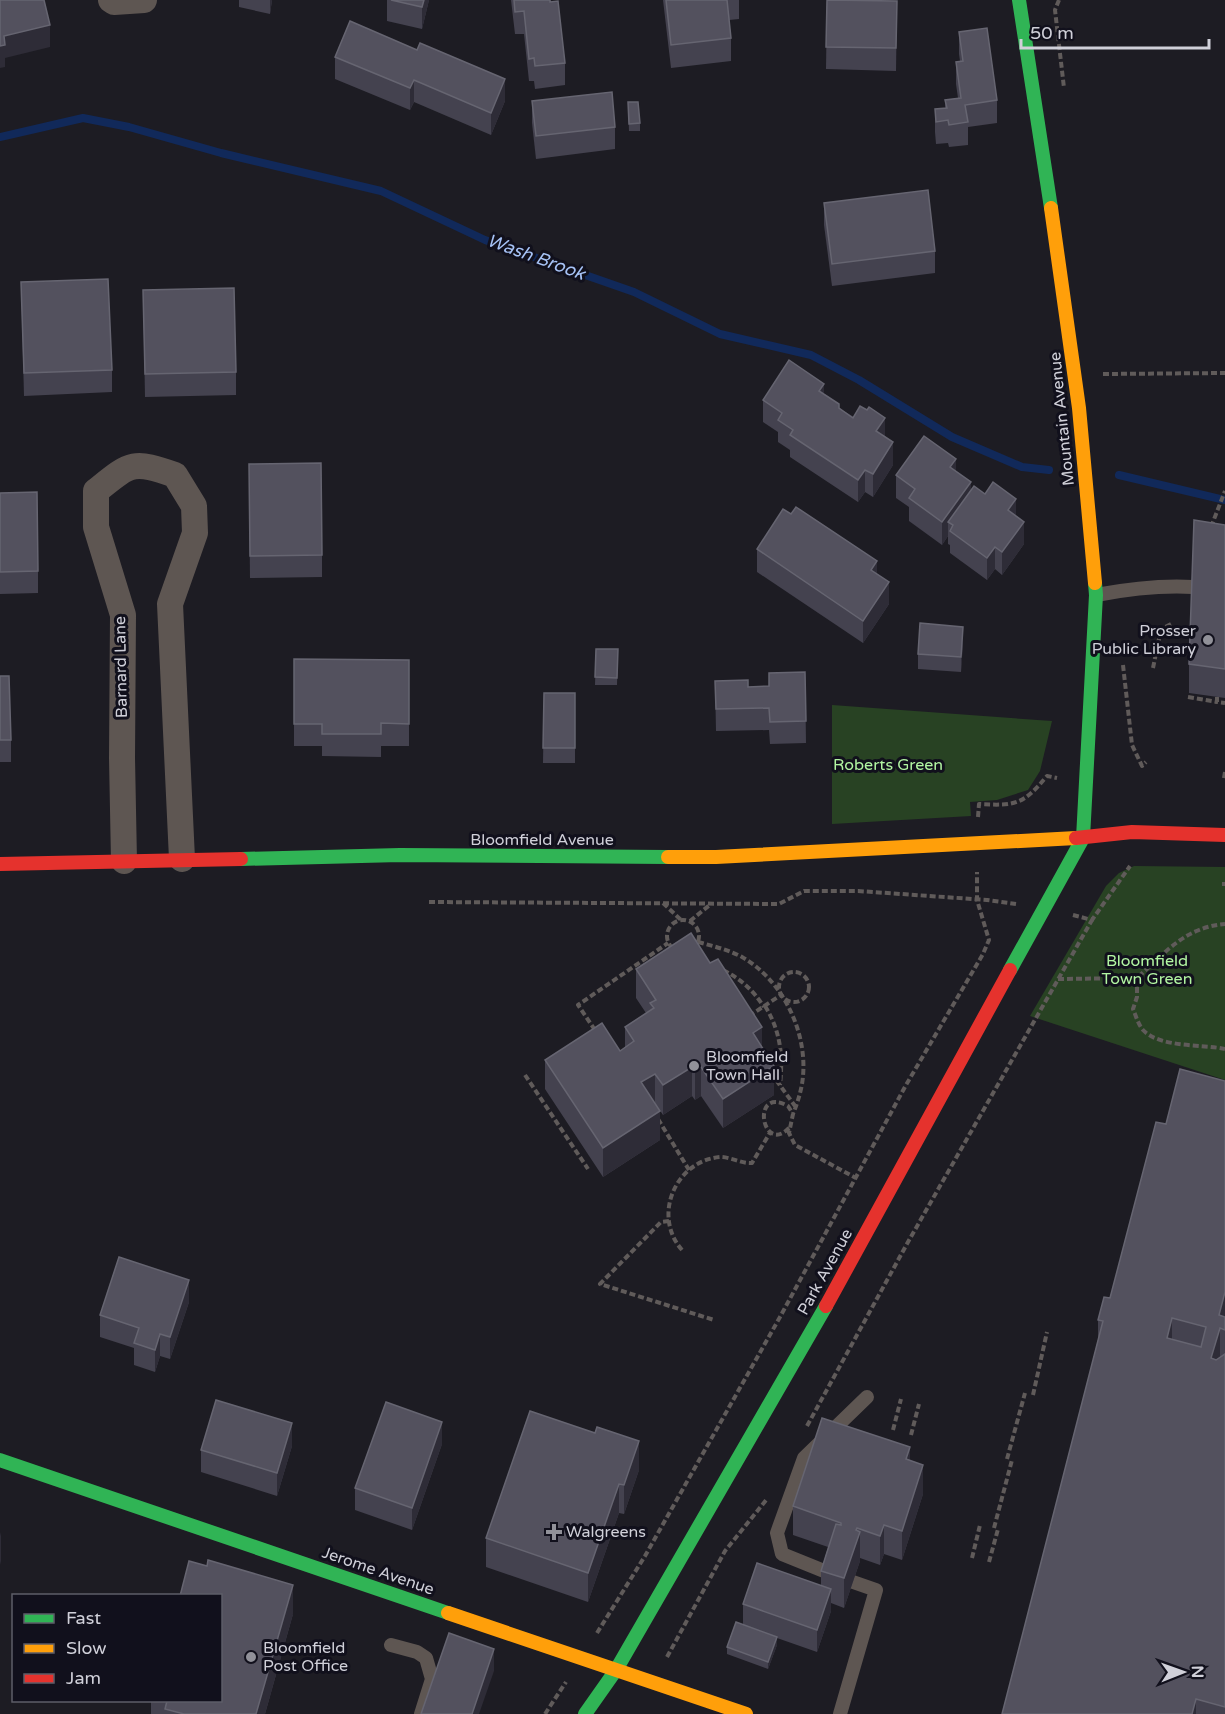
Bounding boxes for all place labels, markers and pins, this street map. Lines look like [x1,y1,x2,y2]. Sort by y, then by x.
place label: Prosser Public Library [1092,621,1197,659]
marker: Prosser Public Library [1201,633,1215,647]
place label: Bloomfield Town Hall [706,1047,788,1085]
marker: Bloomfield Town Hall [687,1059,701,1073]
place label: Walgreens [566,1522,646,1542]
marker: Walgreens [547,1525,561,1539]
place label: Bloomfield Post Office [263,1638,348,1676]
marker: Bloomfield Post Office [244,1650,258,1664]

